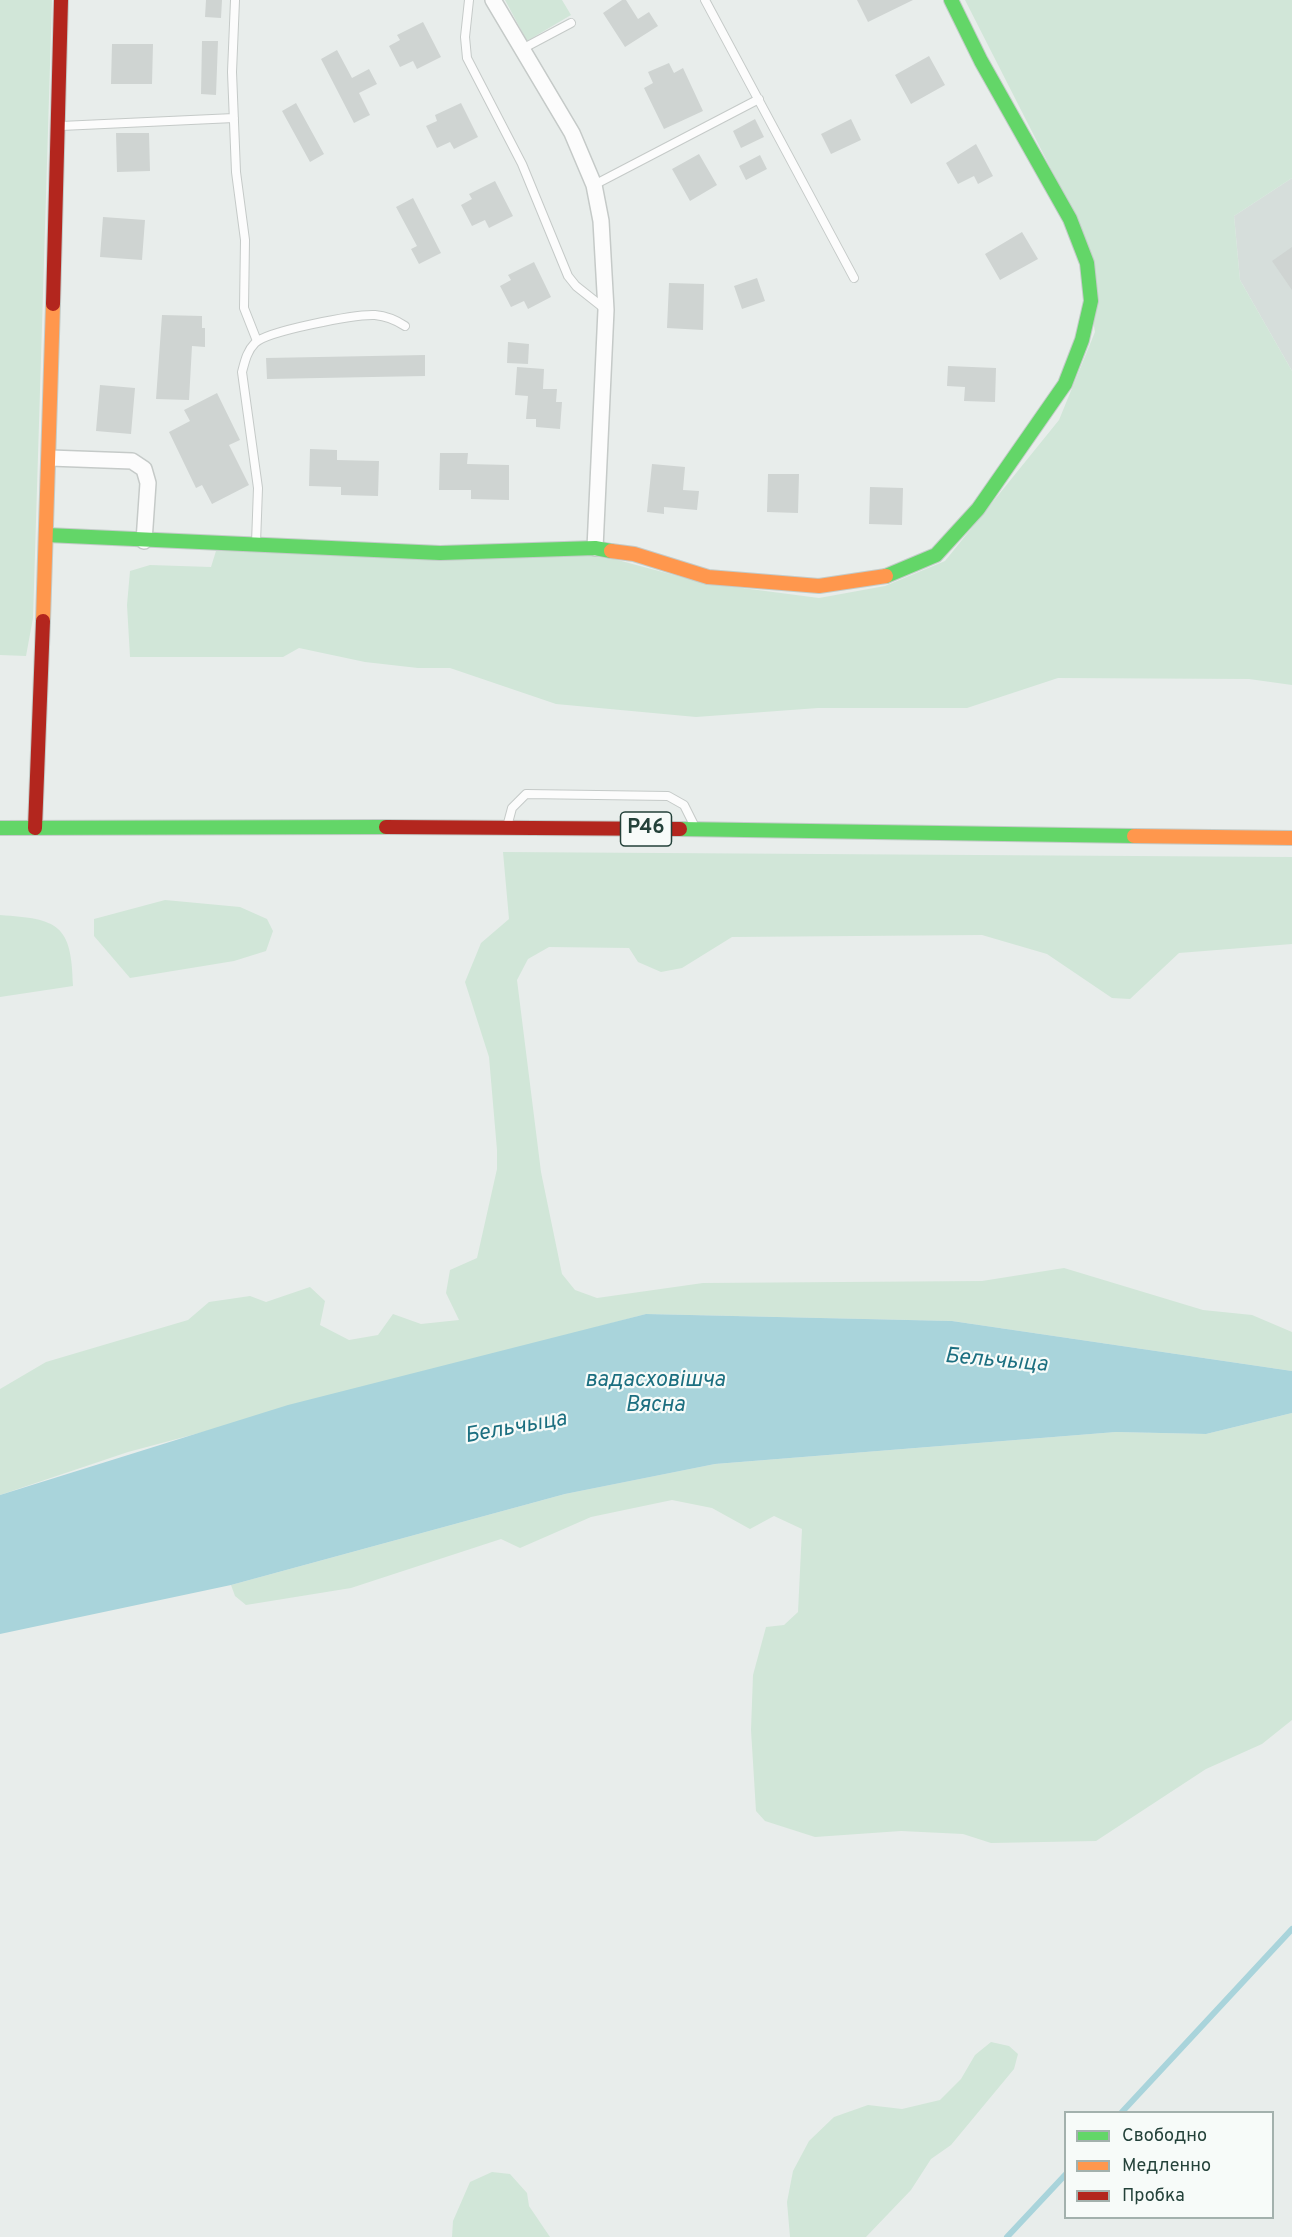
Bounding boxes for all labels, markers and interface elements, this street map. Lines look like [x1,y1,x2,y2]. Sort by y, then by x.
road number: Р46 [620,812,672,846]
water label: Бельчыца [943,1344,1049,1380]
water label: вадасховішча Вясна [585,1369,725,1420]
water label: Бельчыца [463,1407,569,1451]
legend [1064,2111,1274,2219]
text: Свободно [1122,2125,1207,2148]
text: Медленно [1122,2155,1211,2178]
text: Пробка [1122,2185,1185,2208]

